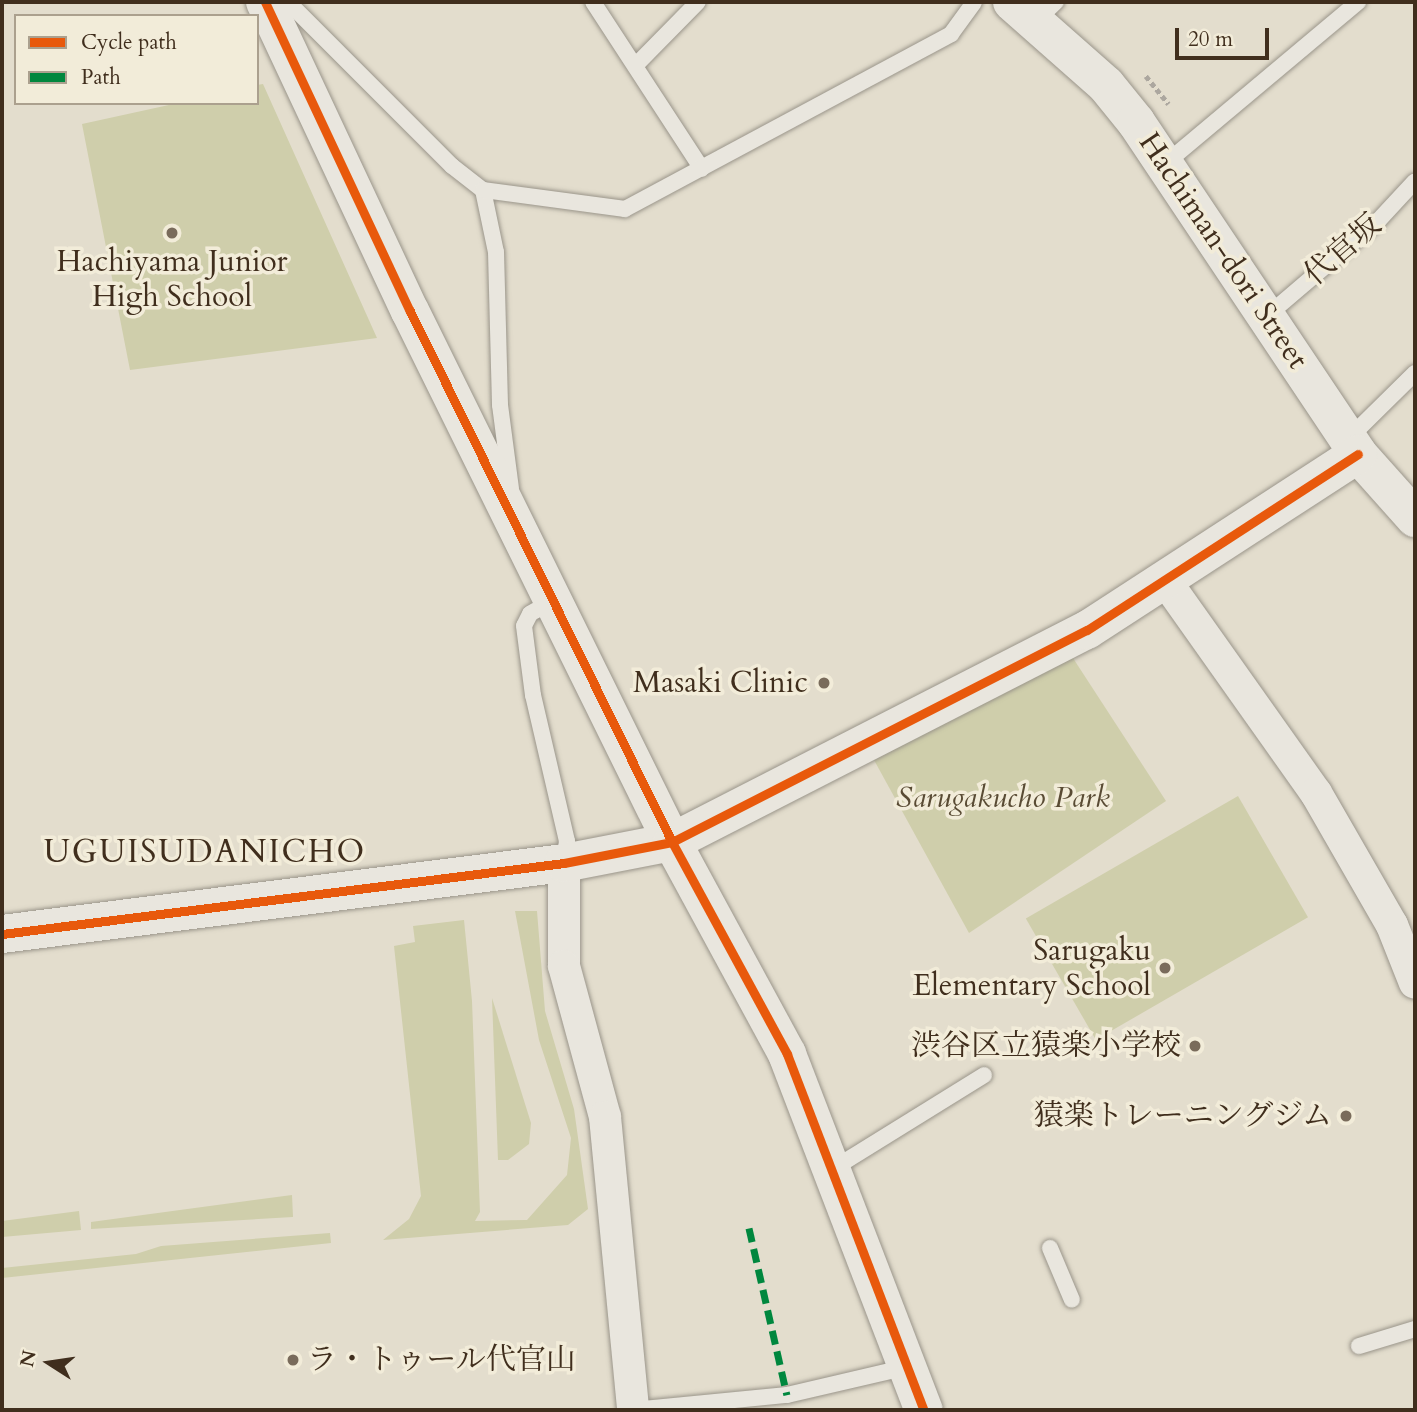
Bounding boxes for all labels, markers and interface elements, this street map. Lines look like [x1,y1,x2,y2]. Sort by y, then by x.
legend [14,14,259,105]
scale bar [1179,14,1274,58]
text: 20 m [1188,25,1233,54]
text: Cycle path [81,28,177,57]
text: Path [81,63,121,92]
street label: Hachiman-dori Street [1131,126,1315,376]
street label: 代官坂 [1297,207,1389,293]
marker: Hachiyama Junior High School [164,225,180,241]
place label: Hachiyama Junior High School [56,244,288,314]
place label: Masaki Clinic [633,665,808,701]
marker: Masaki Clinic [814,673,834,693]
park label: Sarugakucho Park [896,780,1110,816]
district label: UGUISUDANICHO [45,833,365,871]
place label: Sarugaku Elementary School [913,933,1151,1004]
marker: Sarugaku Elementary School [1157,960,1173,976]
place label: 渋谷区立猿楽小学校 [911,1028,1181,1064]
marker: 渋谷区立猿楽小学校 [1187,1038,1203,1054]
place label: 猿楽トレーニングジム [1032,1098,1332,1134]
marker: 猿楽トレーニングジム [1338,1108,1354,1124]
north arrow [14,1328,84,1398]
place label: ラ・トゥール代官山 [307,1342,577,1378]
text: N [14,1348,43,1369]
marker: ラ・トゥール代官山 [285,1352,301,1368]

